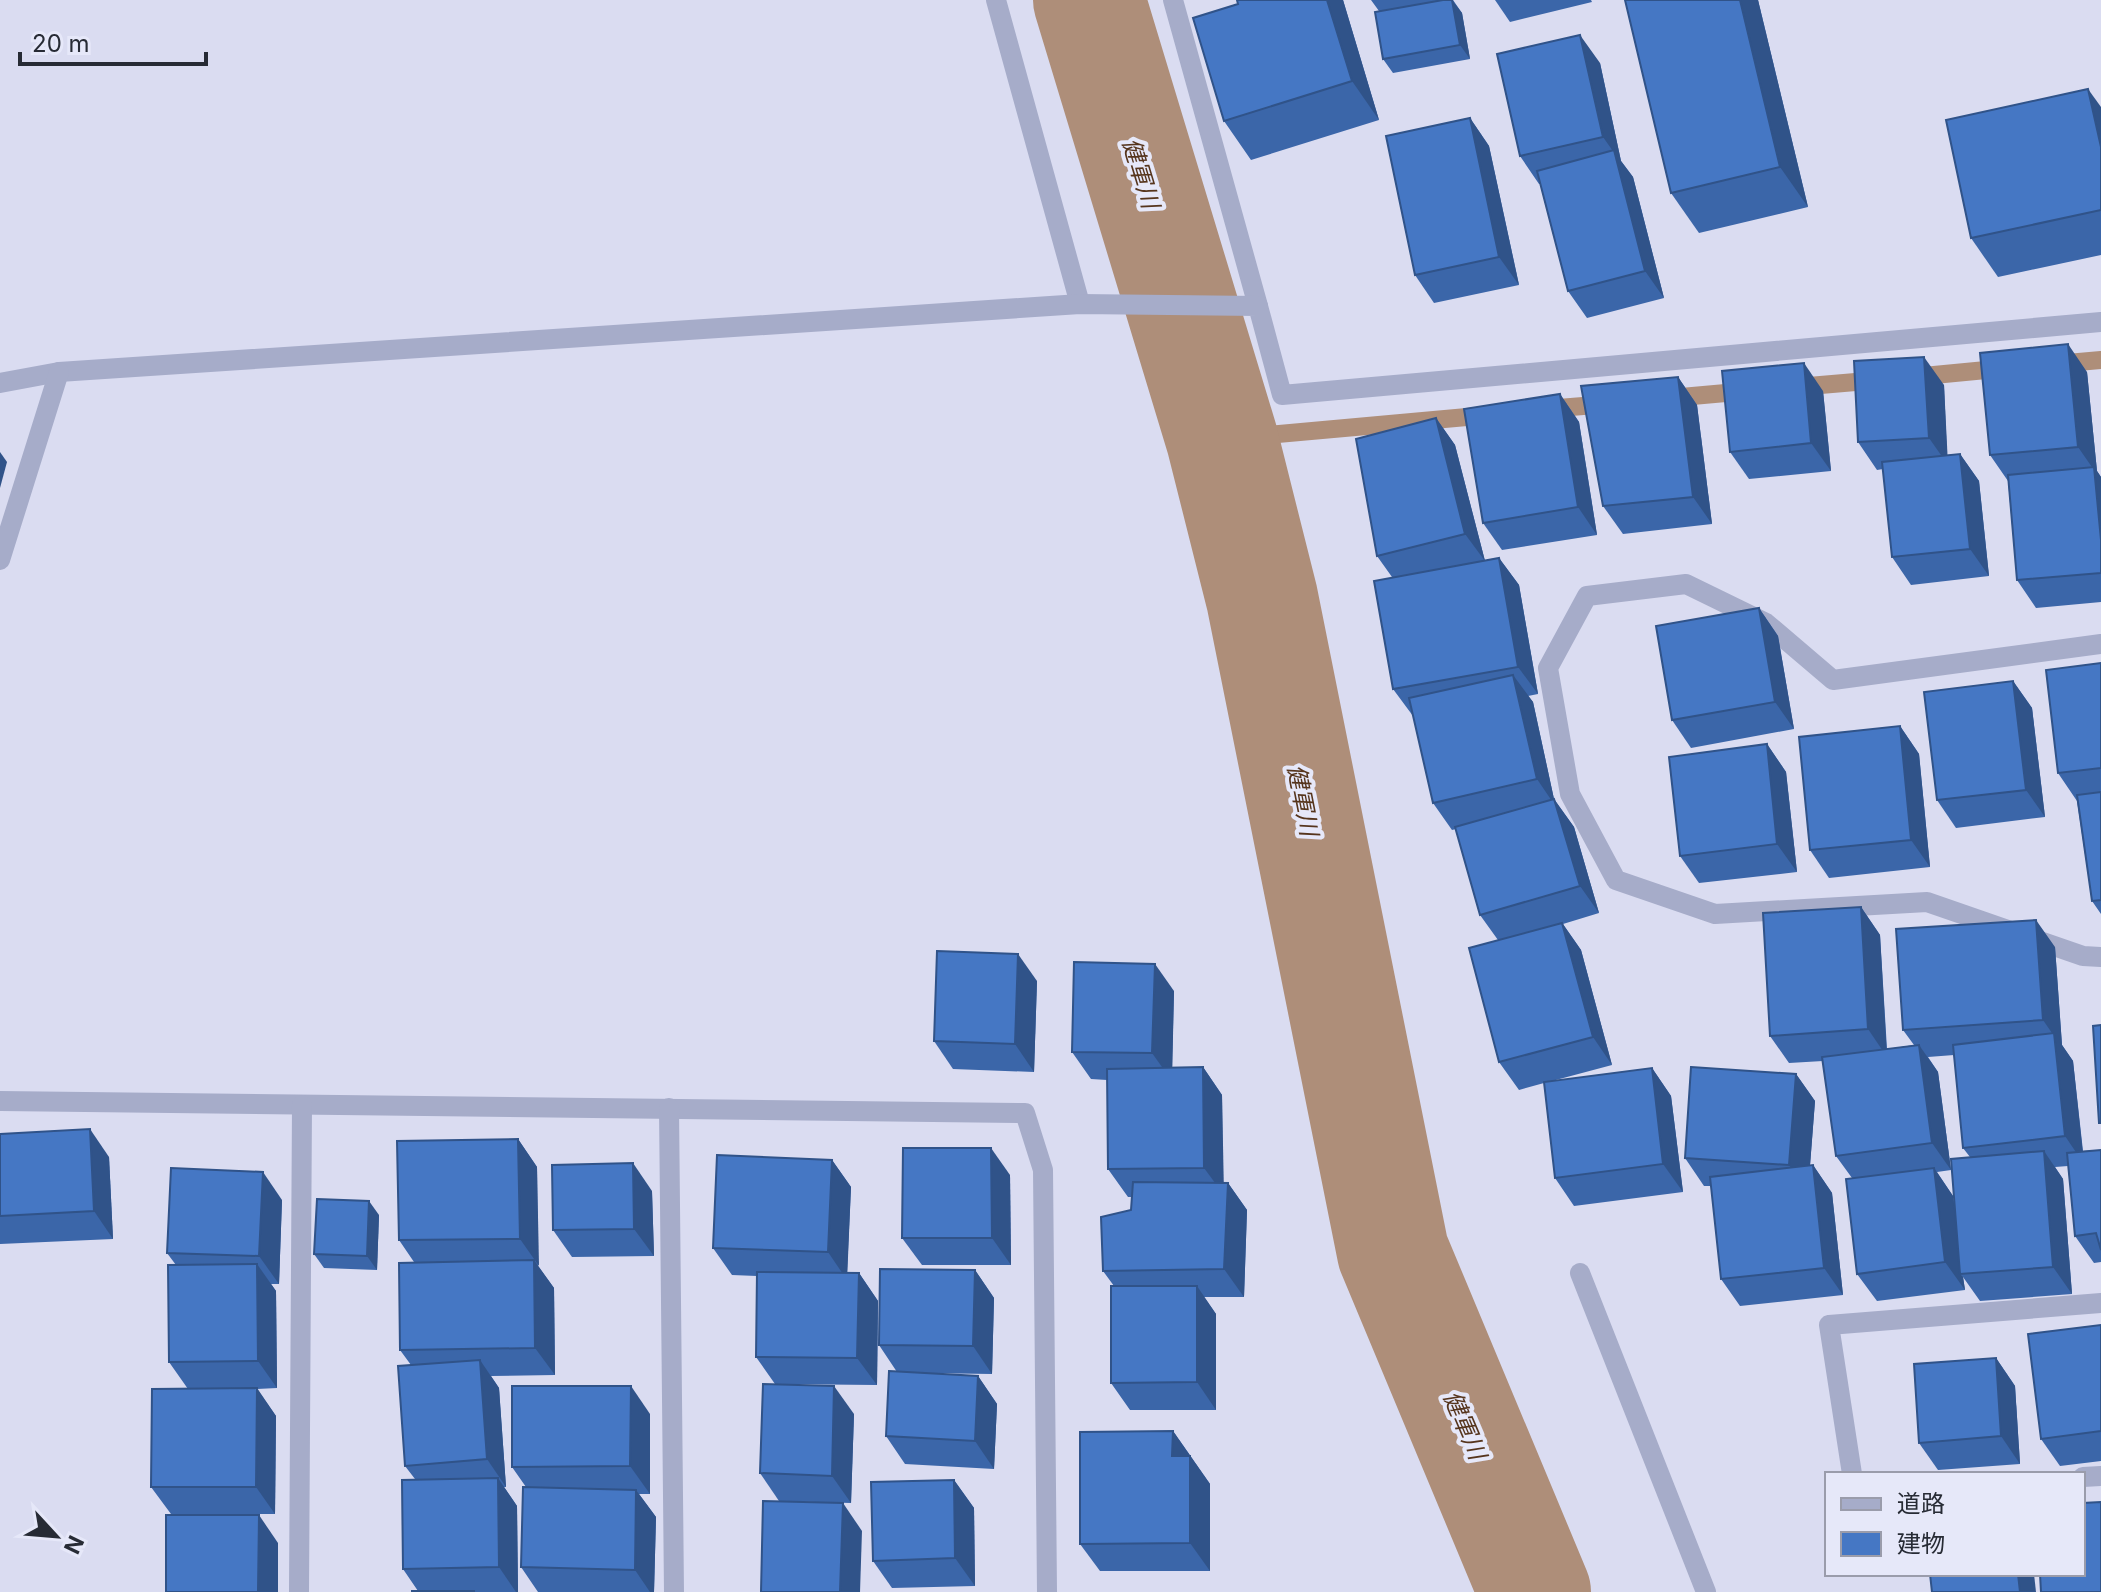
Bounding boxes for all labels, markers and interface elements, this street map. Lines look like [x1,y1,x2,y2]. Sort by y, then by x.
scale bar [20,16,206,66]
text: 20 m [32,29,90,58]
water label: 健軍川 [1117,134,1166,215]
water label: 健軍川 [1282,762,1325,841]
water label: 健軍川 [1438,1386,1494,1467]
legend [1825,1472,2085,1576]
text: 道路 [1897,1489,1945,1518]
north arrow [16,1496,96,1576]
text: 建物 [1897,1529,1945,1558]
text: N [59,1532,89,1558]

